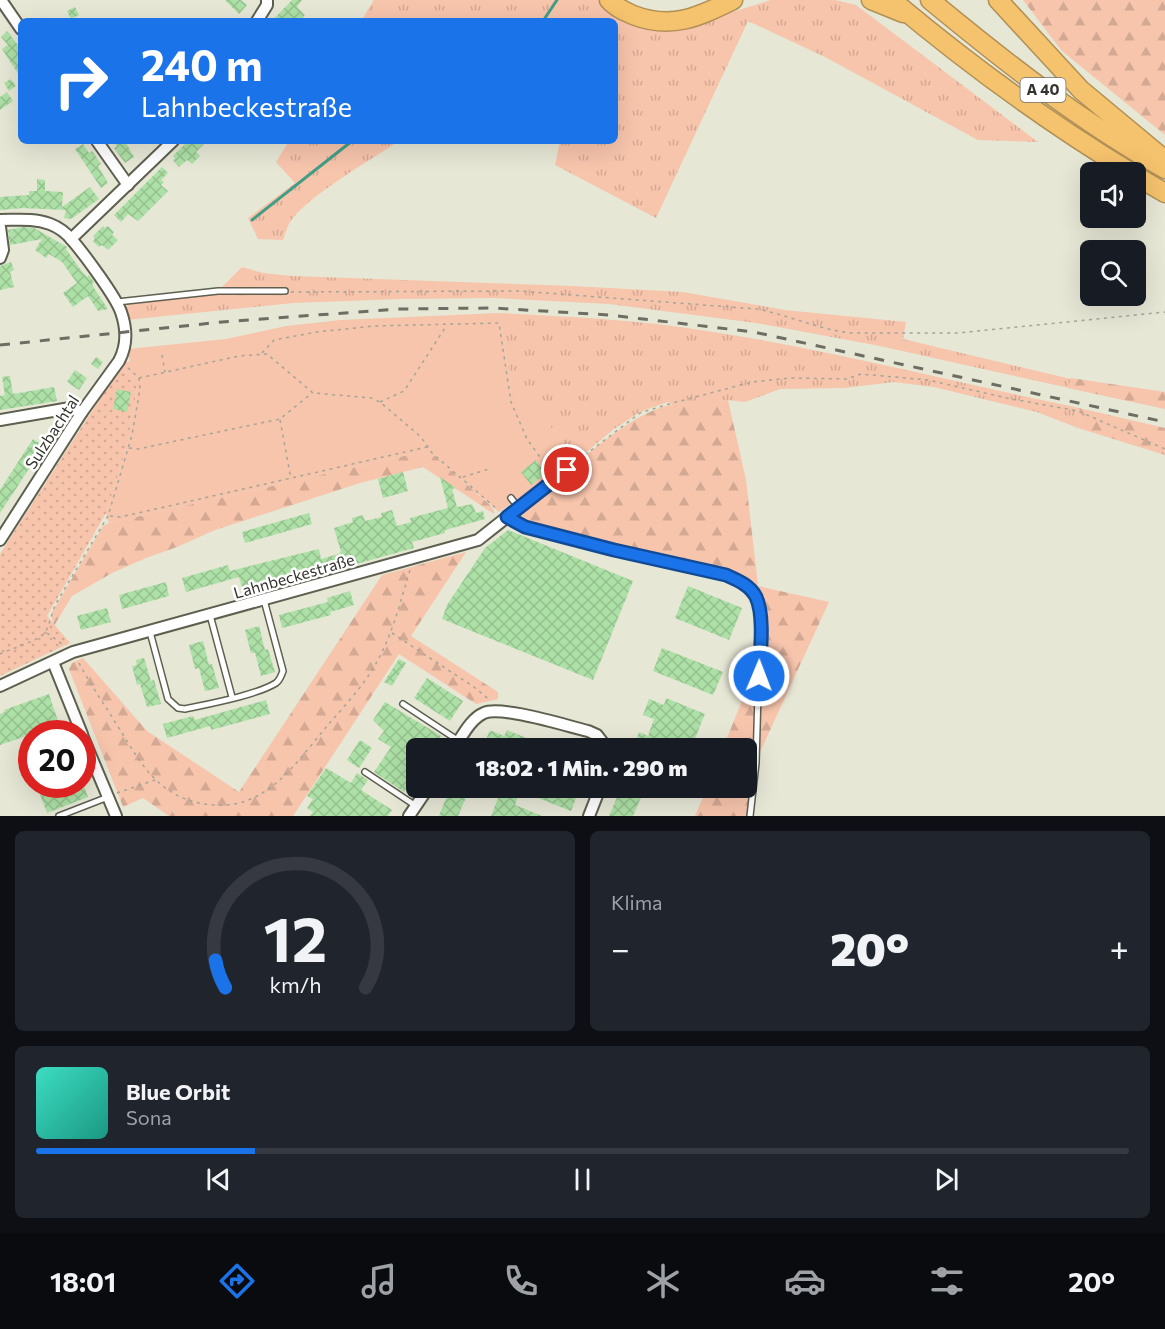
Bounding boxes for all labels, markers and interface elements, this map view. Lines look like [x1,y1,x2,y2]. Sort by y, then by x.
text: 240 m [141,38,263,90]
icon: right [42,42,120,120]
road number: A 40 [1020,78,1066,102]
text: Lahnbeckestraße [141,90,352,123]
map controls [1080,162,1146,306]
button: sound [1080,162,1146,228]
button: search [1080,240,1146,306]
street label: Sulzbachtal [21,391,82,472]
pin [541,444,592,495]
icon: arrive [550,453,583,486]
street label: Lahnbeckestraße [231,549,357,602]
position arrow [727,644,791,708]
speed limit sign: 20 [18,720,96,798]
text: 18:02 · 1 Min. · 290 m [475,754,688,781]
text: Klima [611,890,663,914]
text: 12 [263,899,327,975]
text: 20° [830,920,909,975]
text: − [611,927,630,968]
text: + [1110,927,1129,968]
text: km/h [269,971,321,997]
text: Blue Orbit [126,1078,230,1105]
text: Sona [126,1105,172,1129]
icon: previous [202,1163,235,1196]
icon: pause [566,1163,599,1196]
icon: next [930,1163,963,1196]
icon: directions [216,1260,258,1302]
icon: music [358,1260,400,1302]
icon: phone [500,1260,542,1302]
icon: climate [642,1260,684,1302]
icon: car [784,1260,826,1302]
icon: filters [926,1260,968,1302]
text: 18:01 [50,1265,116,1298]
text: 20° [1068,1265,1115,1298]

